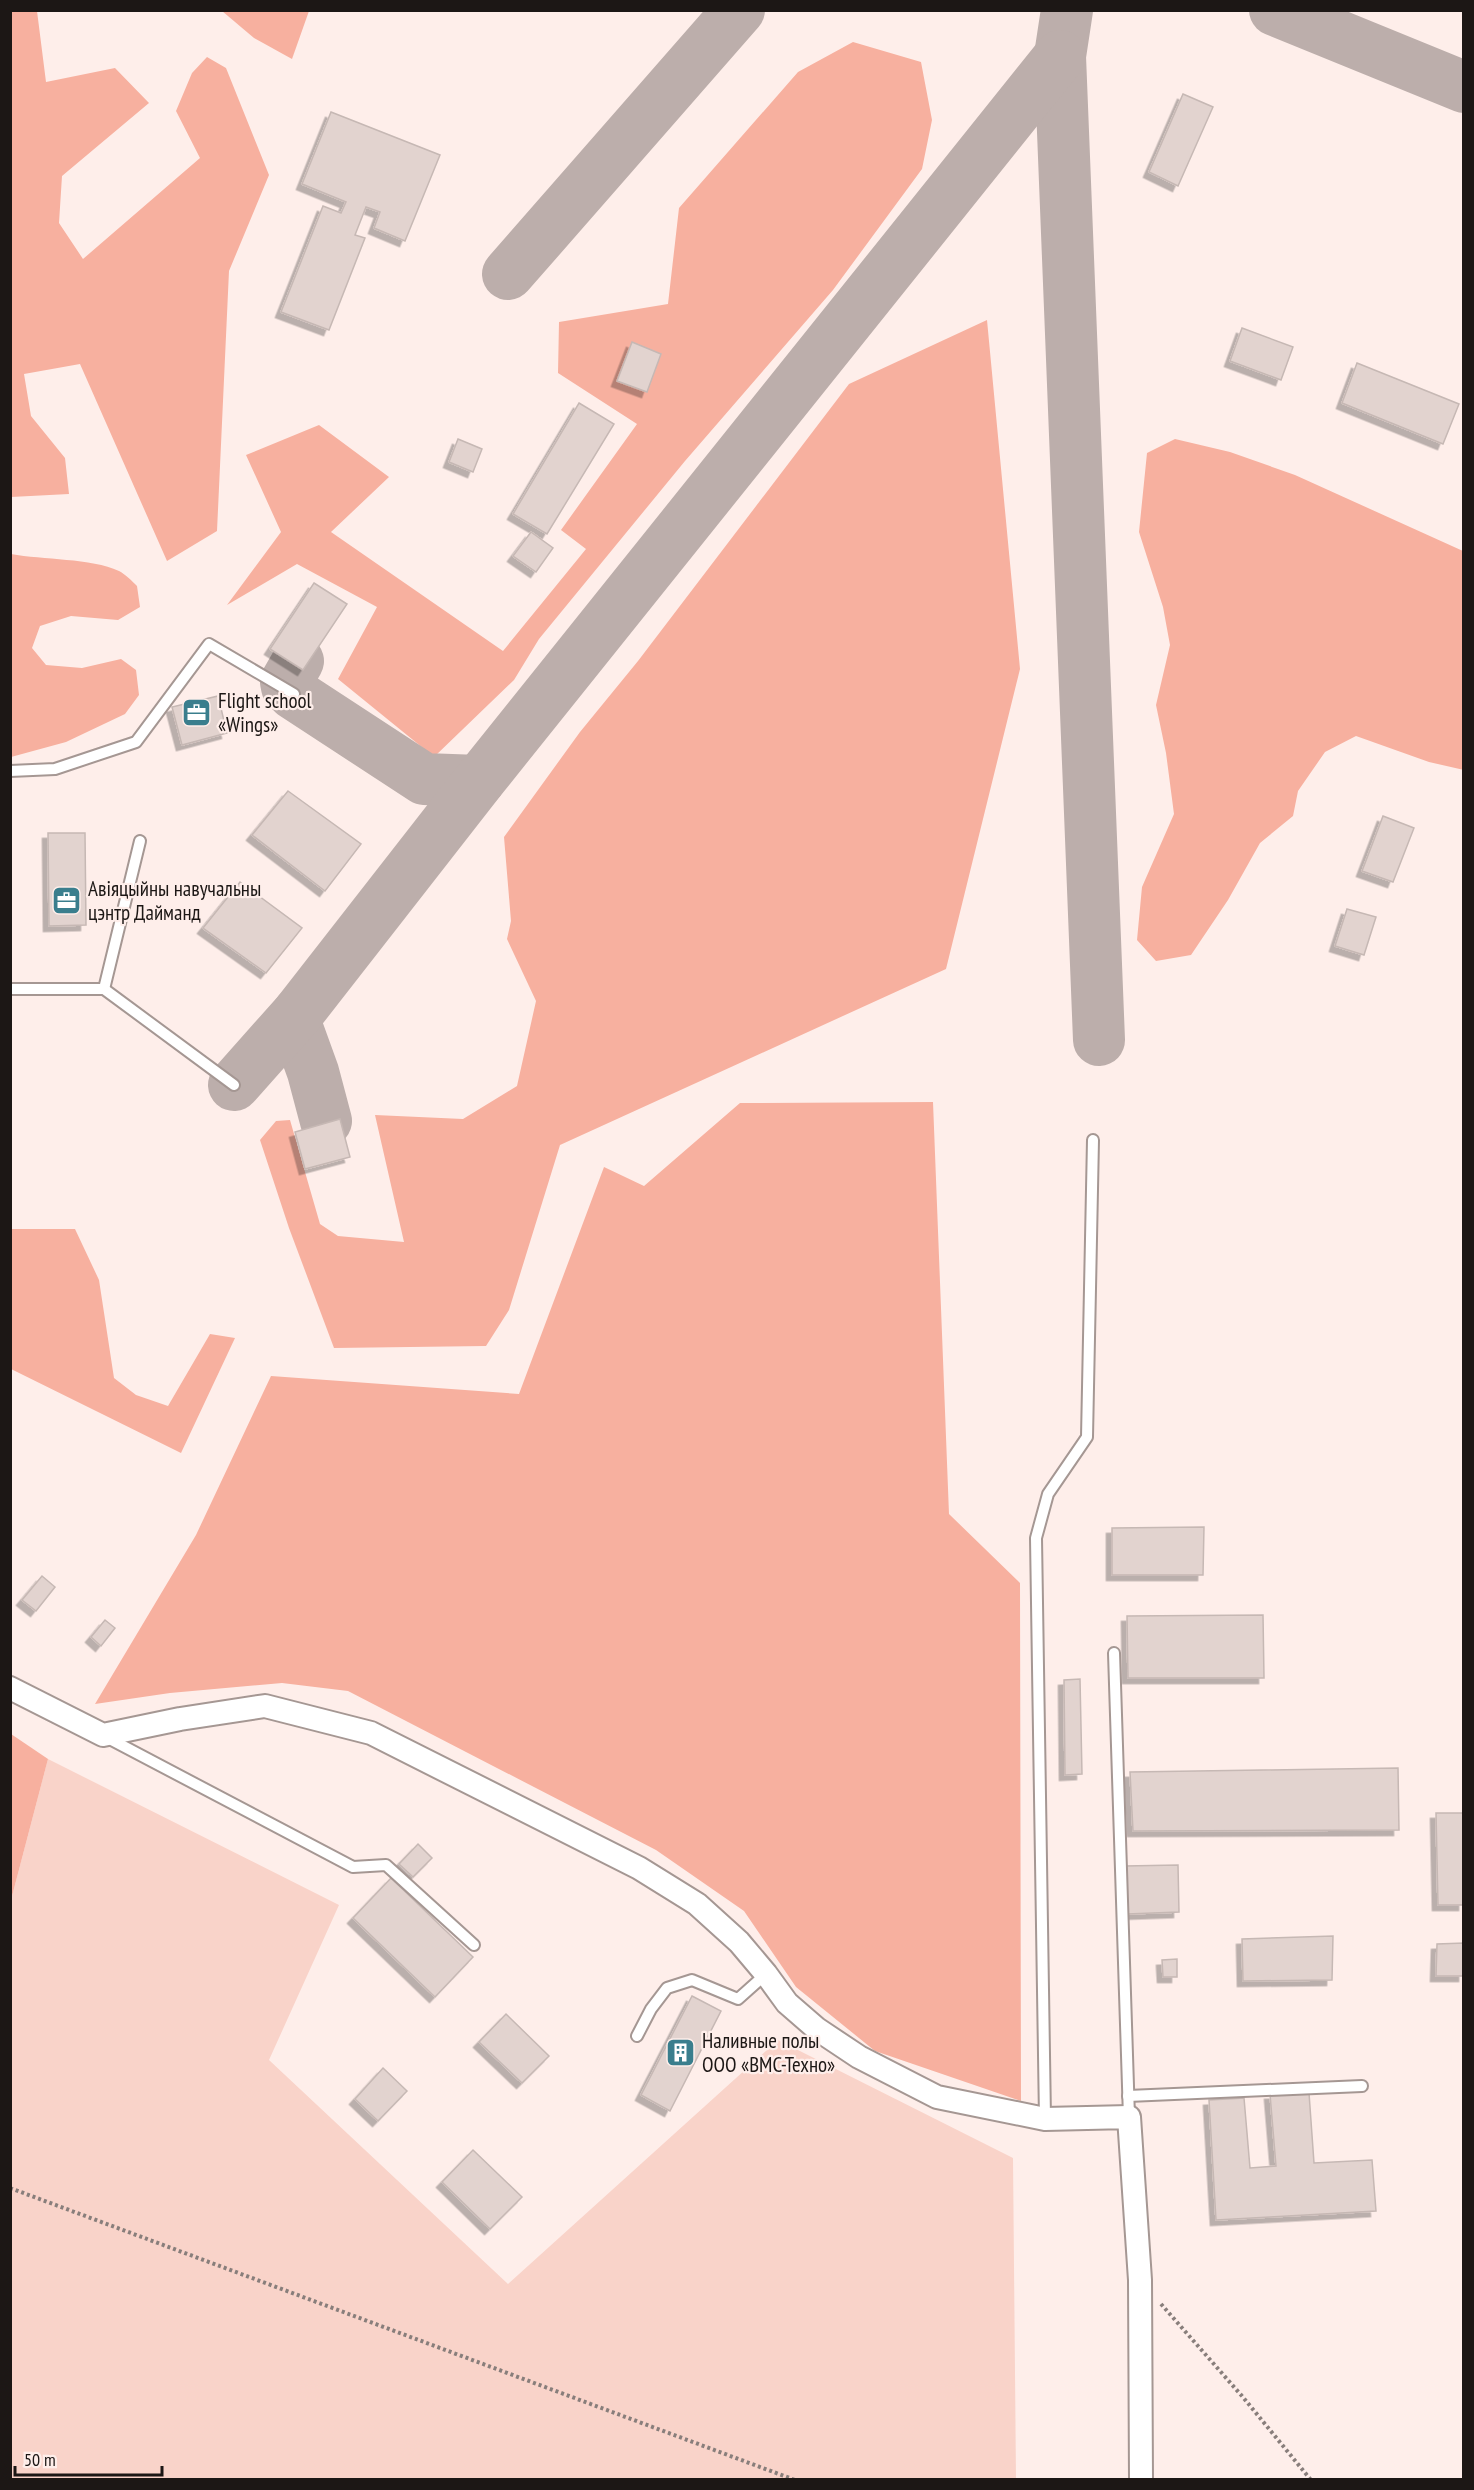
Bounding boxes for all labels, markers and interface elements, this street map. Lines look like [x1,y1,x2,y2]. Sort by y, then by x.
place label: Flight school «Wings» [218,687,312,738]
office icon: Flight school «Wings» [181,697,213,729]
place label: Авіяцыйны навучальны цэнтр Дайманд [88,875,261,926]
office icon: Авіяцыйны навучальны цэнтр Дайманд [51,885,83,917]
place label: Наливные полы ООО «ВМС-Техно» [702,2027,835,2078]
building icon: Наливные полы ООО «ВМС-Техно» [665,2037,697,2069]
scale bar [15,2439,162,2477]
text: 50 m [24,2448,56,2471]

